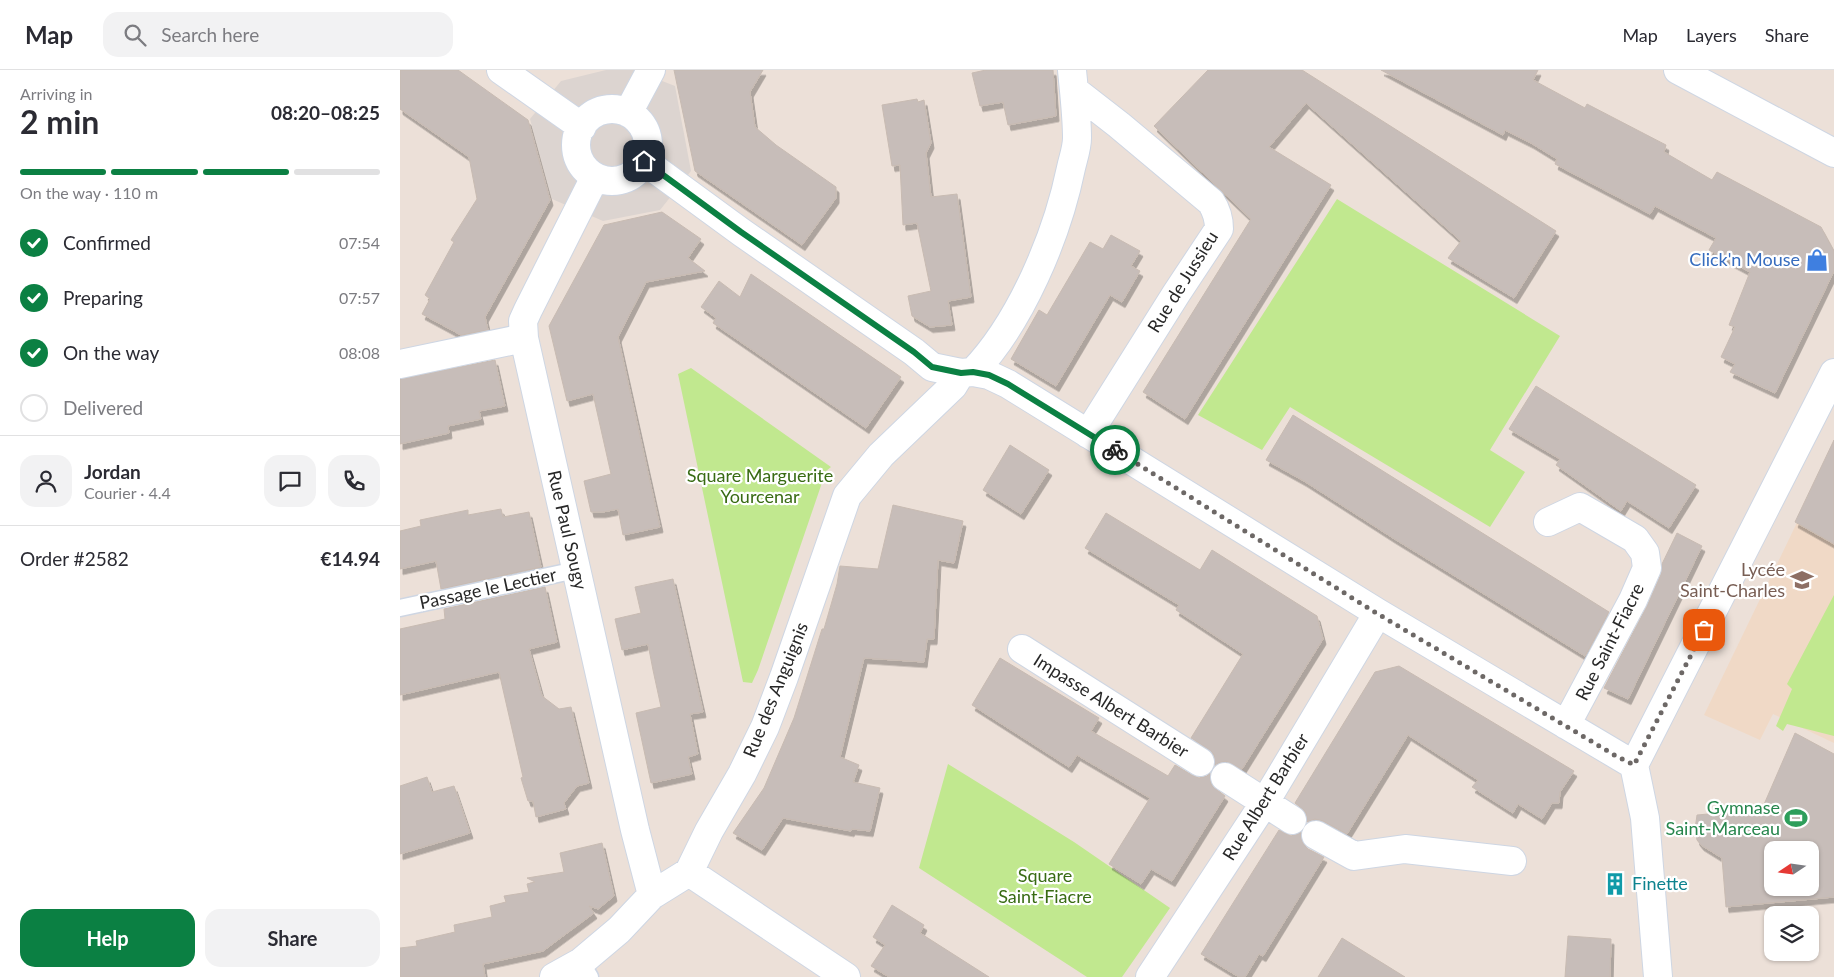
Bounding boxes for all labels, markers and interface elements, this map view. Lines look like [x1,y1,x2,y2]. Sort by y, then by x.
search box [103,12,453,57]
text: Map [25,20,73,49]
icon: search [121,21,149,49]
text: Search here [161,23,259,46]
text: Map [1622,24,1658,46]
text: Layers [1686,24,1737,46]
text: Share [1765,24,1809,46]
text: Arriving in [20,84,93,103]
text: 08:20–08:25 [271,101,380,124]
text: 2 min [20,102,99,141]
pin [623,140,665,182]
icon: home [630,147,658,175]
text: On the way · 110 m [20,183,158,202]
street label: Rue de Jussieu [1142,227,1222,336]
icon: check [20,229,48,257]
text: Confirmed [63,231,151,254]
text: 07:54 [339,233,380,252]
shop icon: Click'n Mouse [1804,247,1830,273]
place label: Click'n Mouse [1689,248,1800,270]
icon: check [20,284,48,312]
text: Preparing [63,286,143,309]
text: 07:57 [339,288,380,307]
icon: check [20,339,48,367]
text: On the way [63,341,159,364]
text: 08:08 [339,343,380,362]
text: Delivered [63,396,143,419]
courier [1090,425,1140,475]
icon: bike [1101,436,1129,464]
button: person [20,455,72,507]
button: chat [264,455,316,507]
button: phone [328,455,380,507]
text: Jordan [84,460,141,483]
park label: Square Marguerite Yourcenar [687,464,833,507]
street label: Rue Paul Sougy [544,468,593,592]
text: Courier · 4.4 [84,483,171,502]
text: Order #2582 [20,547,129,570]
text: €14.94 [320,547,380,570]
place label: Lycée Saint-Charles [1680,558,1785,601]
street label: Passage le Lectier [417,563,559,613]
school or university icon: Lycée Saint-Charles [1789,567,1815,593]
street label: Rue Saint-Fiacre [1570,579,1648,704]
pin [1683,609,1725,651]
icon: bag [1690,616,1718,644]
street label: Rue des Anguignis [738,619,812,760]
street label: Impasse Albert Barbier [1030,648,1194,762]
street label: Rue Albert Barbier [1217,729,1313,864]
place label: Gymnase Saint-Marceau [1666,796,1780,839]
sports icon: Gymnase Saint-Marceau [1783,805,1809,831]
north arrow [1764,841,1819,896]
map controls [1764,841,1819,961]
park label: Square Saint-Fiacre [998,864,1092,907]
building icon: Finette [1602,871,1628,897]
place label: Finette [1632,872,1688,894]
button: layers [1764,906,1819,961]
button: Help [20,909,195,967]
button: Share [205,909,380,967]

